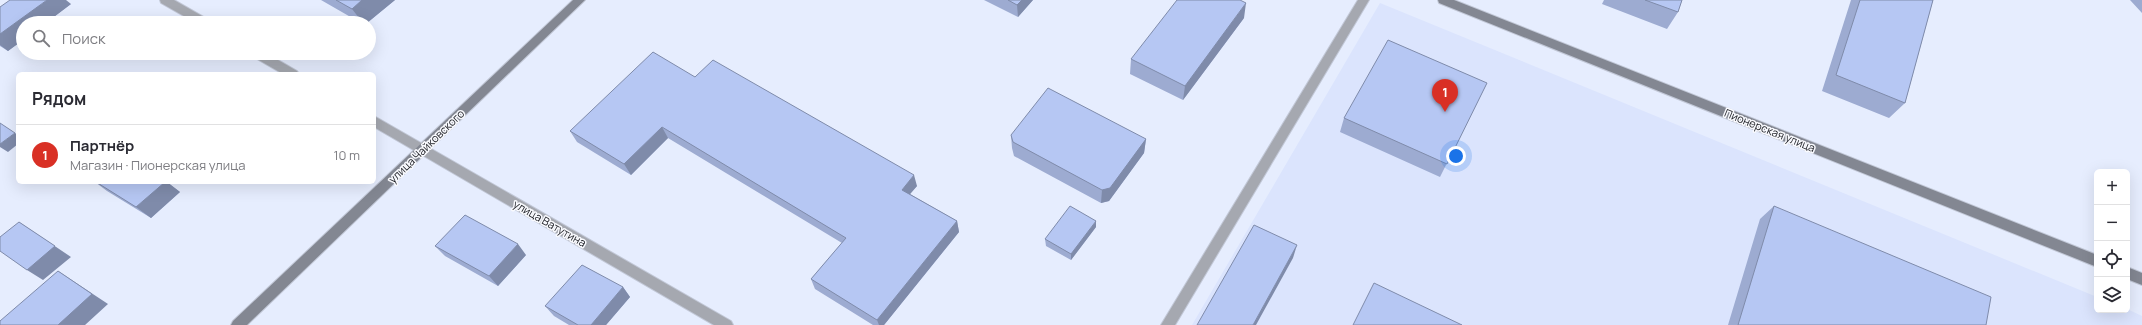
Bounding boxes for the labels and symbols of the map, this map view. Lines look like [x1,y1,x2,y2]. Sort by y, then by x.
pin: 1 [1432,79,1458,112]
street label: Пионерская улица [1722,105,1818,155]
street label: улица Чайковского [385,106,468,186]
your location [1446,146,1466,166]
street label: улица Ватутина [511,196,589,250]

